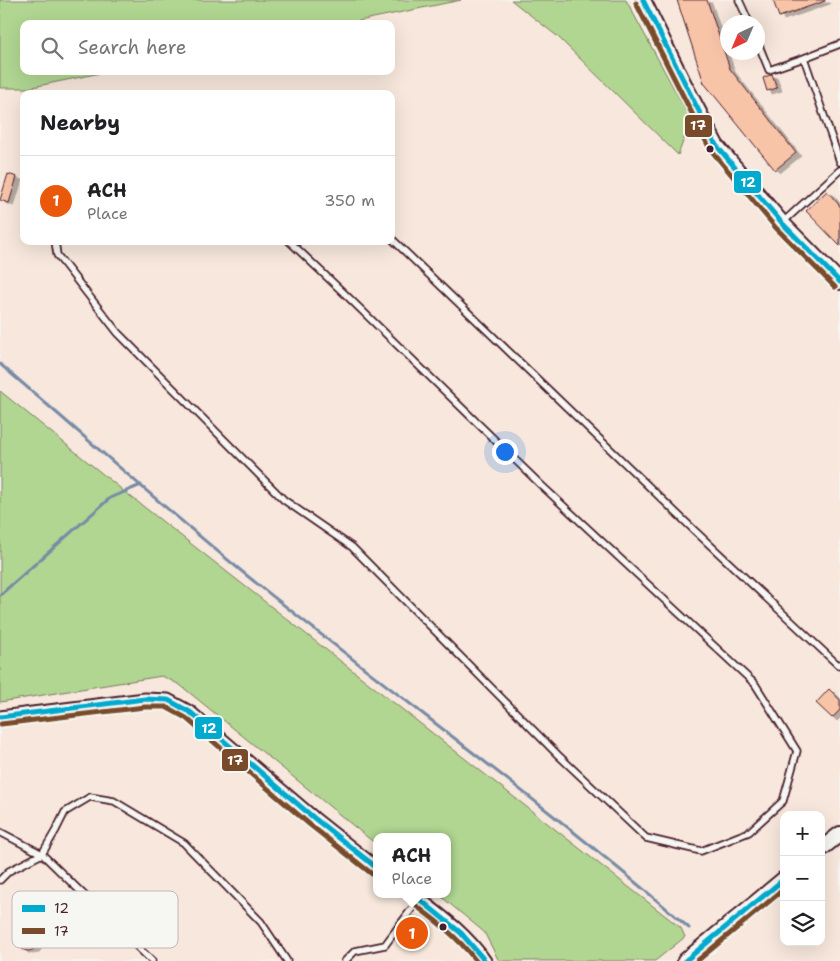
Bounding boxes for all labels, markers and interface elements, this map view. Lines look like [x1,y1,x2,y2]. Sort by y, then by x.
north arrow [720,15,765,60]
search box [20,20,395,75]
icon: search [38,34,66,62]
text: Search here [78,35,187,60]
text: Nearby [40,109,120,137]
line badge: 17 [684,114,713,138]
text: 17 [690,116,706,134]
unlabelled marker [705,144,715,154]
line badge: 12 [733,170,762,194]
text: 12 [740,173,756,191]
text: АСН [87,178,127,203]
text: 1 [52,190,60,211]
text: 350 m [324,190,375,211]
text: Place [87,203,128,224]
your location [492,439,518,465]
line badge: 12 [194,716,223,740]
text: 12 [201,719,217,737]
line badge: 17 [221,748,249,772]
text: 17 [227,751,243,769]
map controls [780,811,825,946]
button: + [780,811,825,856]
popup [373,833,451,898]
text: АСН [392,843,431,868]
button: − [780,856,825,901]
text: Place [392,868,432,889]
legend [12,891,178,948]
text: 12 [54,899,69,917]
button: layers [780,901,825,946]
pin: 1 [396,914,428,952]
text: 17 [54,922,69,940]
unlabelled marker [438,922,448,932]

